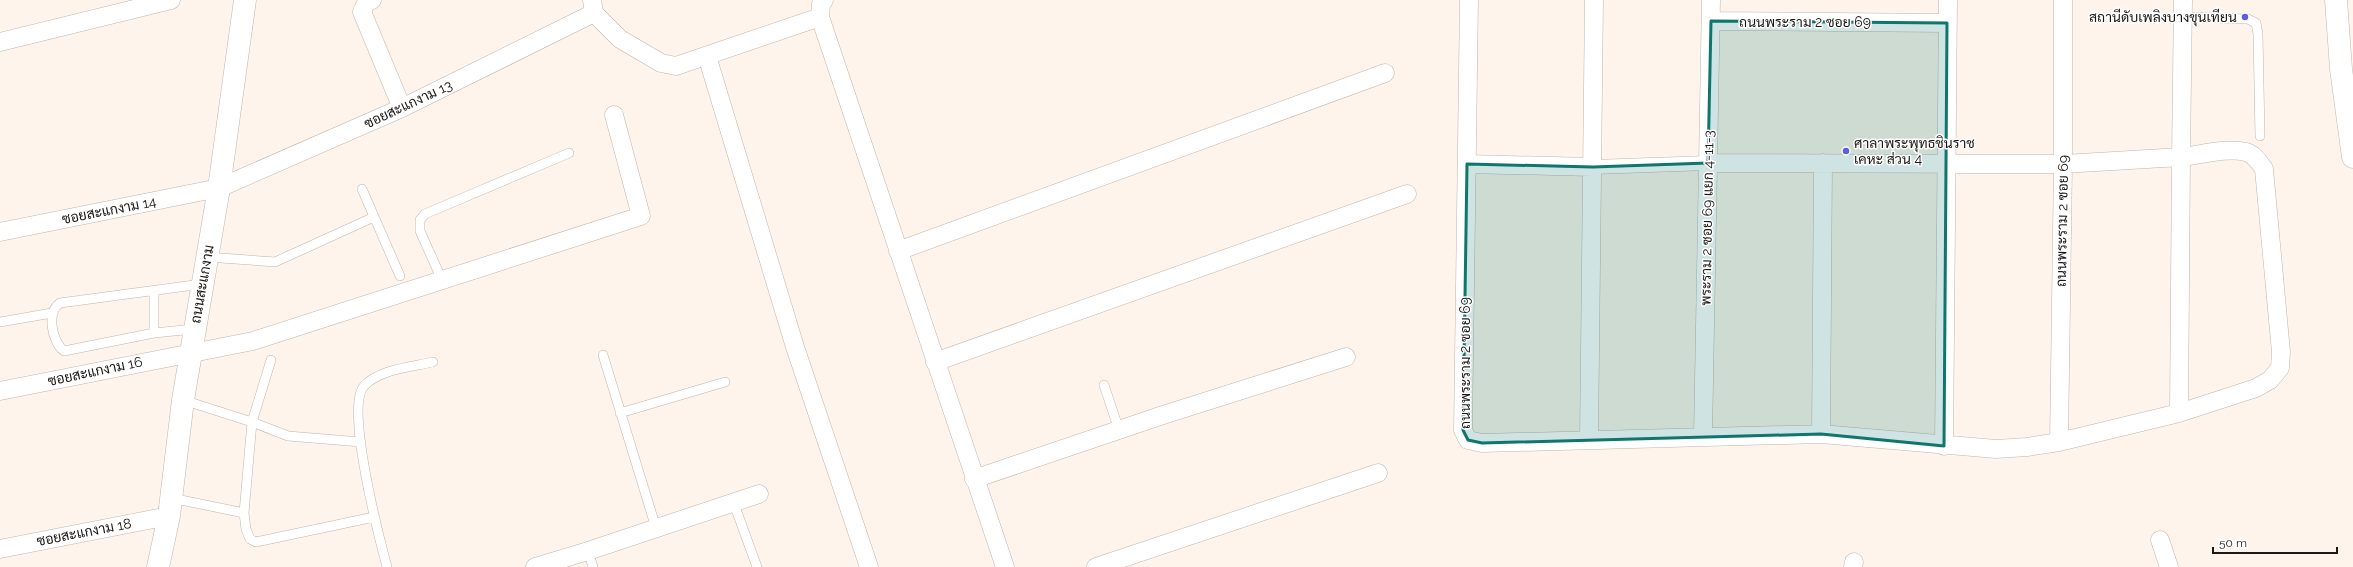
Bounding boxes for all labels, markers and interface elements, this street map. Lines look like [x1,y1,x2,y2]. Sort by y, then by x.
place label: สถานีดับเพลิงบางขุนเทียน [2089,8,2237,27]
marker: สถานีดับเพลิงบางขุนเทียน [2240,12,2250,22]
street label: ถนนพระราม 2 ซอย 69 [1739,14,1871,30]
street label: ซอยสะแกงาม 13 [361,77,455,131]
street label: พระราม 2 ซอย 69 แยก 4-11-3 [1697,130,1717,306]
place label: ศาลาพระพุทธชินราช เคหะ ส่วน 4 [1854,135,1975,167]
marker: ศาลาพระพุทธชินราช เคหะ ส่วน 4 [1841,146,1851,156]
street label: ถนนพระราม 2 ซอย 69 [2053,155,2071,287]
street label: ซอยสะแกงาม 14 [61,193,158,227]
street label: ถนนสะแกงาม [187,243,217,325]
street label: ถนนพระราม 2 ซอย 69 [1457,297,1473,429]
street label: ซอยสะแกงาม 16 [46,353,144,389]
street label: ซอยสะแกงาม 18 [35,515,133,549]
scale bar [2213,529,2337,555]
text: 50 m [2219,536,2247,550]

